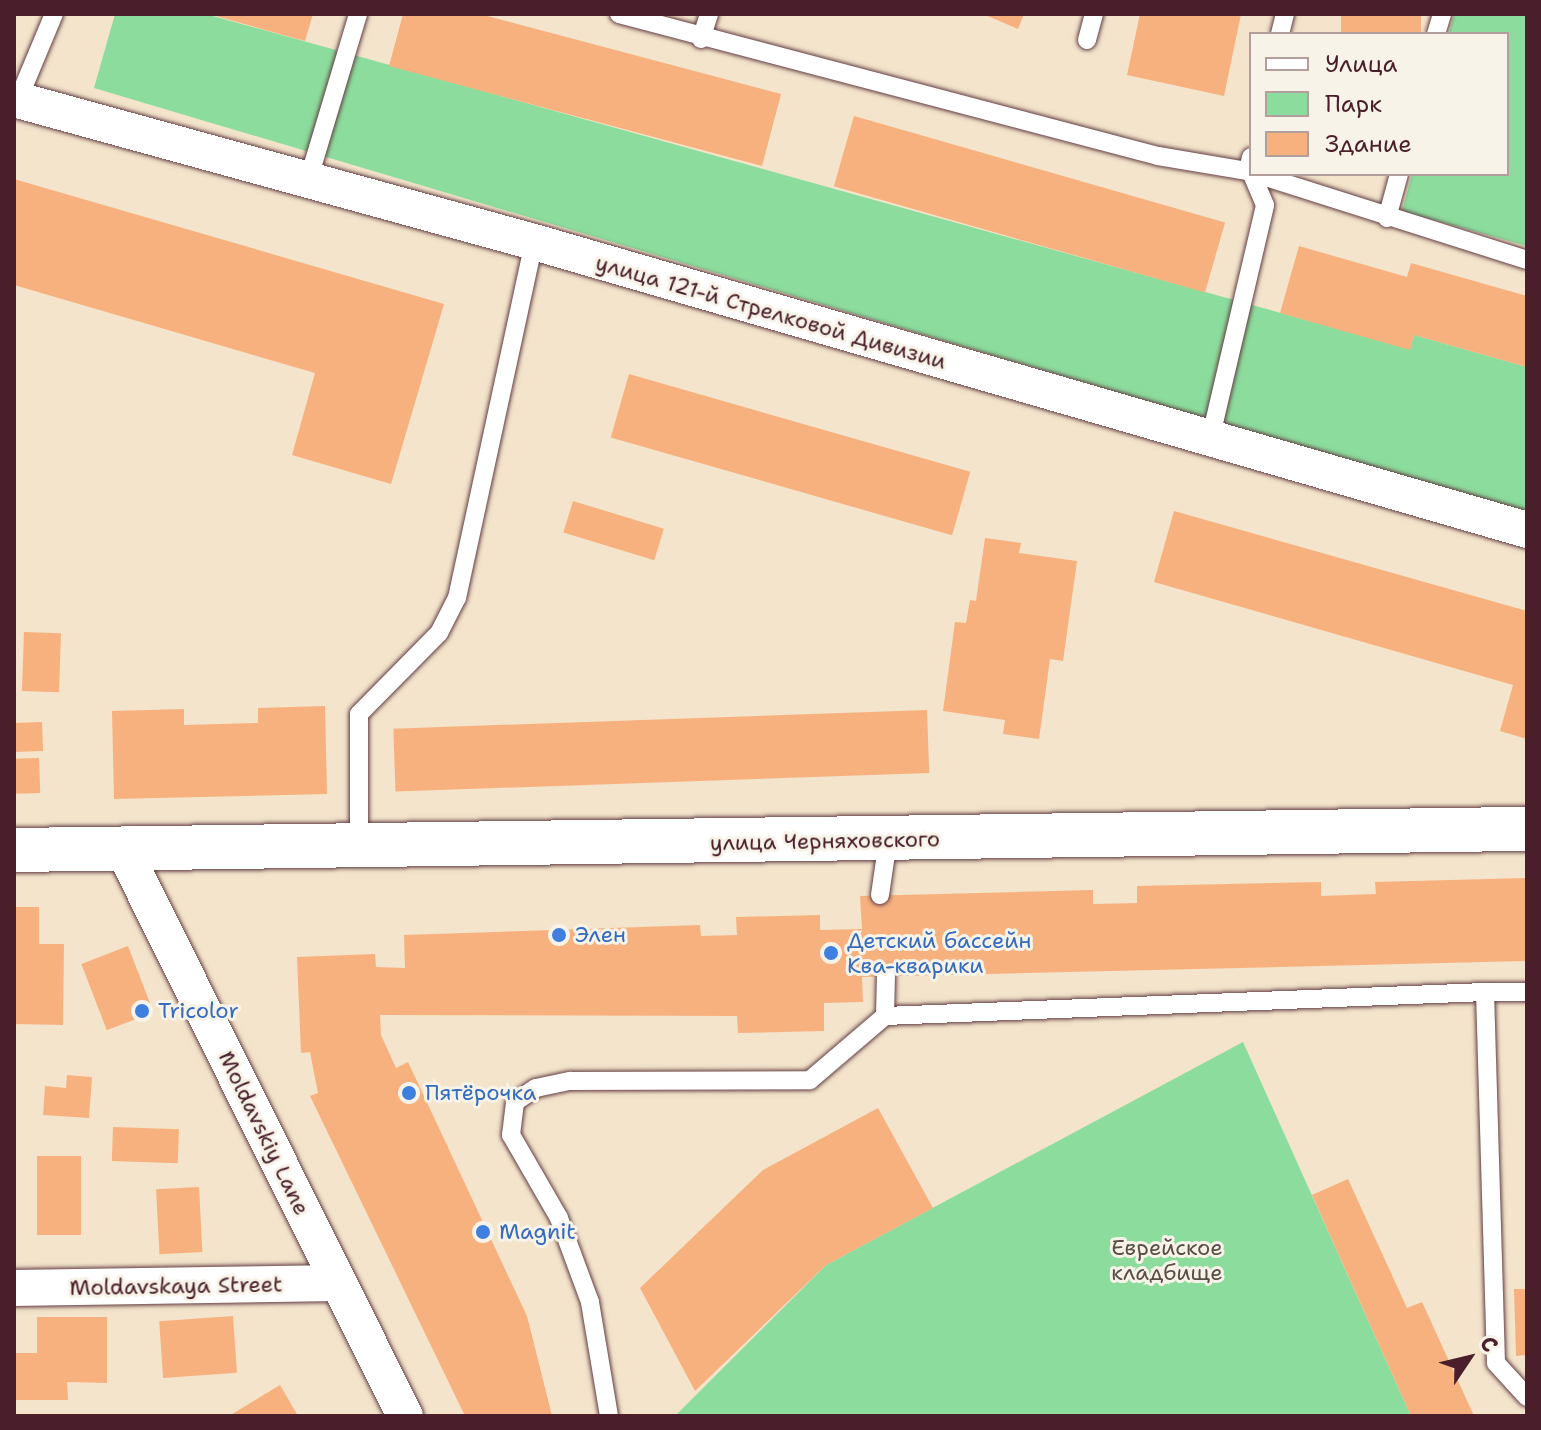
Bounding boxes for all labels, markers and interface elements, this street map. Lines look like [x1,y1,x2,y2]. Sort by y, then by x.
legend [1249,32,1509,176]
text: Улица [1325,48,1398,80]
text: Парк [1325,88,1382,120]
text: Здание [1325,128,1412,160]
street label: улица 121-й Стрелковой Дивизии [593,249,949,375]
street label: улица Черняховского [710,826,940,856]
place label: Элен [575,922,626,948]
marker: Элен [550,926,568,944]
place label: Детский бассейн Ква-кварики [847,927,1032,978]
marker: Детский бассейн Ква-кварики [822,944,840,962]
place label: Tricolor [158,998,239,1024]
marker: Tricolor [133,1002,151,1020]
street label: Moldavskiy Lane [213,1047,315,1219]
place label: Пятёрочка [425,1080,536,1106]
marker: Пятёрочка [400,1084,418,1102]
place label: Magnit [499,1219,576,1245]
marker: Magnit [474,1223,492,1241]
park label: Еврейское кладбище [1111,1234,1223,1286]
street label: Moldavskaya Street [69,1271,283,1301]
north arrow [1429,1318,1509,1398]
text: С [1473,1330,1505,1358]

